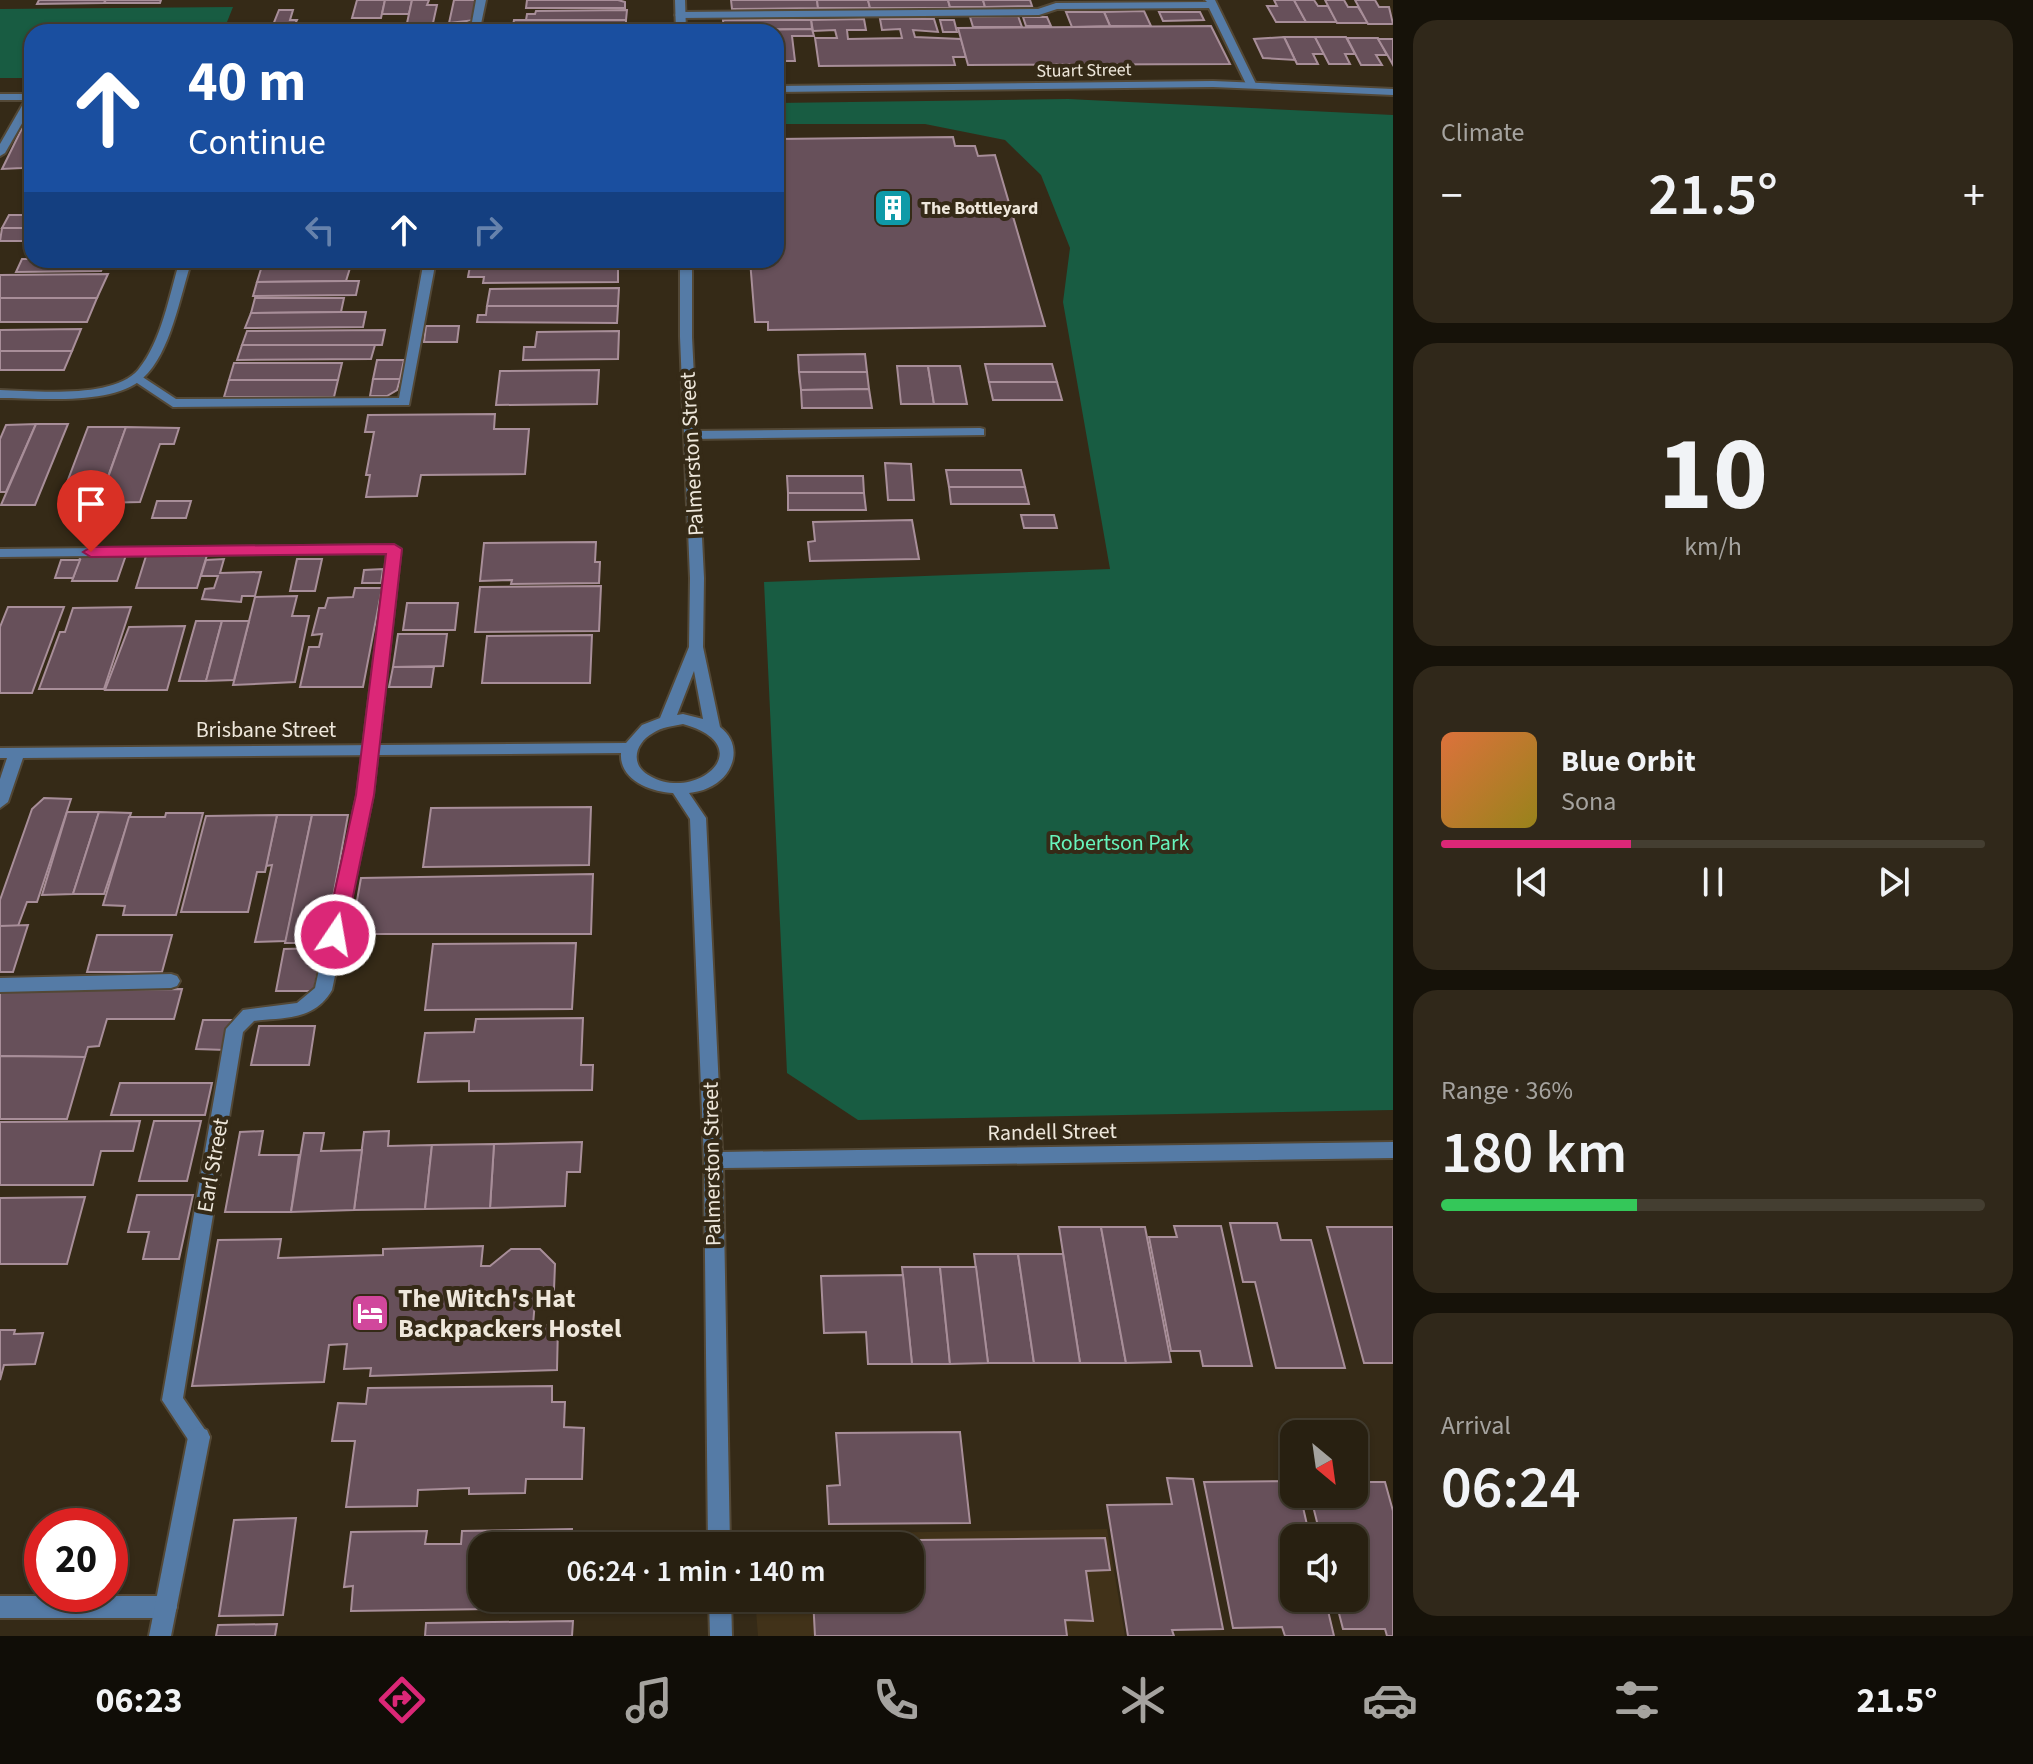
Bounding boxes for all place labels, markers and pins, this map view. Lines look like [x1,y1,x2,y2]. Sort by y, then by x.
building icon: The Bottleyard [872,187,914,229]
place label: The Bottleyard [921,196,1038,221]
pin [57,470,125,552]
place label: The Witch's Hat Backpackers Hostel [398,1280,622,1347]
hotel icon: The Witch's Hat Backpackers Hostel [349,1292,391,1334]

